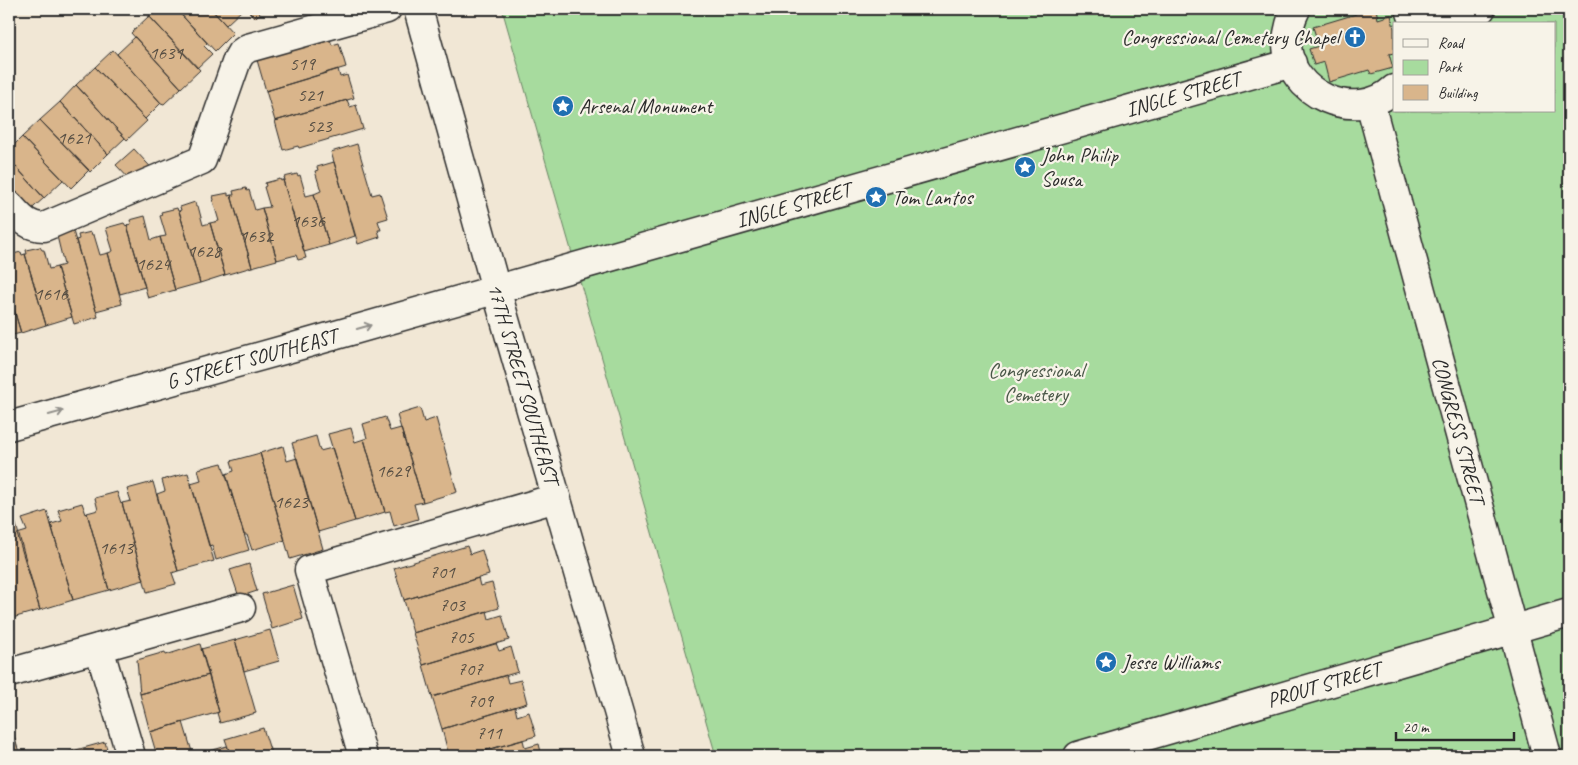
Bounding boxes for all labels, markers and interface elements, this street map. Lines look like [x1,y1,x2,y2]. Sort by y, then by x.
legend [1393,22,1556,112]
place label: Congressional Cemetery Chapel [1122,24,1342,50]
church icon: Congressional Cemetery Chapel [1343,25,1367,49]
text: Road [1438,34,1465,53]
house number: 1631 [149,41,185,65]
house number: 519 [289,52,316,76]
text: Park [1438,58,1463,77]
street label: INGLE STREET [1123,64,1247,123]
house number: 521 [297,83,324,107]
text: Building [1438,84,1478,103]
place label: Arsenal Monument [579,93,714,119]
place icon: Arsenal Monument [551,94,575,118]
house number: 523 [306,114,333,138]
house number: 1621 [57,126,93,150]
place label: John Philip Sousa [1040,142,1119,192]
place icon: John Philip Sousa [1013,155,1037,179]
street label: INGLE STREET [733,175,858,234]
place label: Tom Lantos [892,184,974,210]
place icon: Tom Lantos [864,185,888,209]
house number: 1636 [291,209,327,233]
house number: 1632 [239,224,275,248]
house number: 1628 [187,239,224,263]
house number: 1624 [136,252,173,276]
street label: 17TH STREET SOUTHEAST [482,280,566,492]
house number: 1616 [34,282,70,306]
street label: G STREET SOUTHEAST [164,321,344,395]
one-way arrow [355,321,371,331]
street label: CONGRESS STREET [1426,354,1492,511]
park label: Congressional Cemetery [988,357,1087,407]
one-way arrow [47,408,63,417]
house number: 1629 [376,459,412,483]
house number: 1623 [274,490,310,514]
house number: 1613 [99,536,135,560]
house number: 701 [429,560,456,584]
house number: 703 [439,593,466,617]
house number: 705 [448,625,475,649]
place label: Jesse Williams [1121,649,1222,675]
place icon: Jesse Williams [1094,650,1118,674]
street label: PROUT STREET [1264,654,1388,713]
house number: 707 [457,657,484,681]
house number: 709 [467,689,494,713]
scale bar [1396,710,1513,742]
text: 20 m [1403,718,1430,737]
house number: 711 [476,721,503,745]

